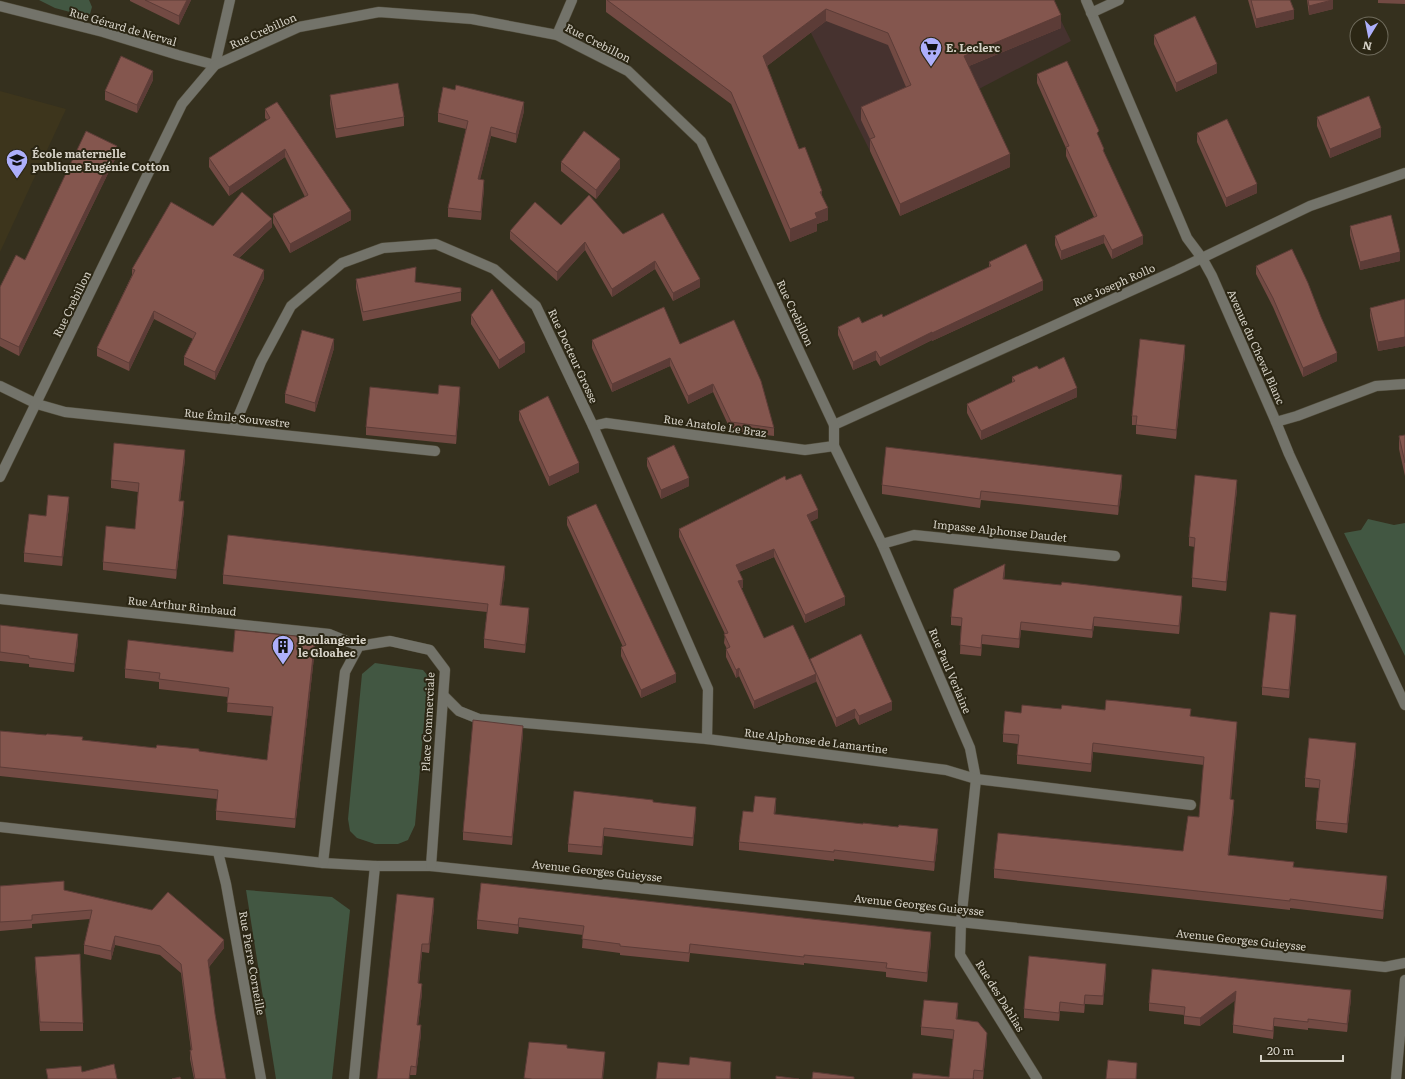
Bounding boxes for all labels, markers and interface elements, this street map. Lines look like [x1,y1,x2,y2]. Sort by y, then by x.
street label: Rue Gérard de Nerval [68,3,179,49]
street label: Rue Crebillon [227,8,299,52]
north arrow [1349,16,1389,56]
street label: Rue Crebillon [563,19,634,66]
supermarket icon: E. Leclerc [918,35,944,68]
text: N [1361,38,1373,56]
place label: E. Leclerc [946,39,1000,55]
place label: École maternelle publique Eugénie Cotton [32,145,170,174]
school or university icon: École maternelle publique Eugénie Cotton [4,147,30,180]
street label: Rue Joseph Rollo [1070,259,1157,309]
street label: Rue Crebillon [48,268,94,339]
street label: Rue Crebillon [773,277,818,348]
street label: Avenue du Cheval Blanc [1224,286,1290,407]
street label: Rue Docteur Grosse [545,306,603,406]
street label: Rue Émile Souvestre [183,403,291,431]
street label: Rue Anatole Le Braz [663,410,768,440]
street label: Impasse Alphonse Daudet [932,515,1069,545]
street label: Rue Arthur Rimbaud [127,591,238,619]
street label: Rue Paul Verlaine [926,625,976,716]
place label: Boulangerie le Gloahec [298,631,366,660]
building icon: Boulangerie le Gloahec [270,633,296,666]
street label: Place Commerciale [416,671,438,772]
street label: Rue Alphonse de Lamartine [743,723,889,757]
street label: Avenue Georges Guieysse [531,855,663,885]
street label: Avenue Georges Guieysse [853,889,985,919]
street label: Rue Pierre Corneille [236,910,270,1016]
street label: Avenue Georges Guieysse [1175,924,1307,954]
street label: Rue des Dahlias [972,957,1029,1034]
scale bar [1261,1037,1343,1063]
text: 20 m [1267,1041,1294,1059]

